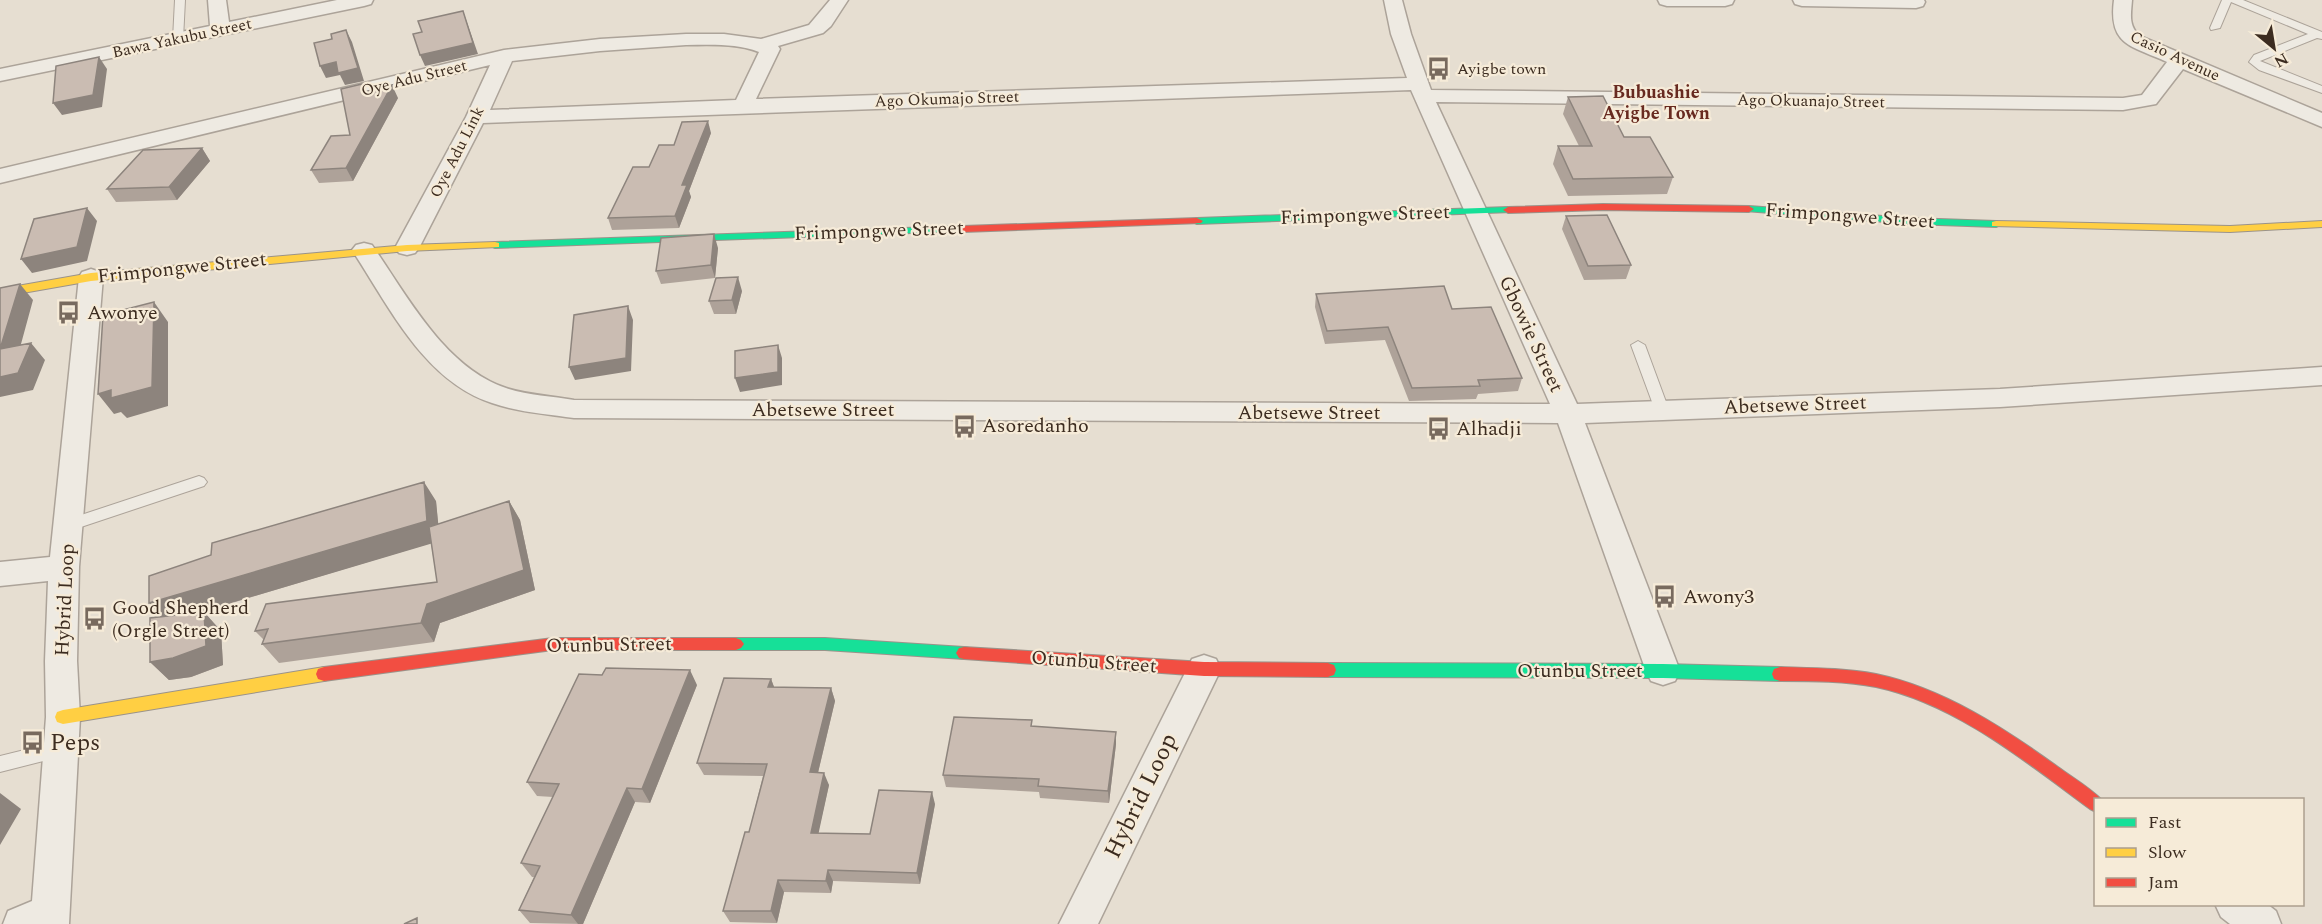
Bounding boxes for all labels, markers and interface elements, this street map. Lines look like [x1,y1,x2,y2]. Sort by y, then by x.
street label: Bawa Yakubu Street [110,11,254,65]
north arrow [2244,18,2304,78]
street label: Casio Avenue [2126,25,2224,87]
text: N [2269,46,2293,74]
street label: Oye Adu Street [359,53,470,103]
bus stop icon: Ayigbe town [1426,56,1452,82]
place label: Ayigbe town [1457,57,1546,81]
district label: Bubuashie Ayigbe Town [1602,79,1710,127]
street label: Ago Okumajo Street [874,84,1020,114]
street label: Ago Okuanajo Street [1737,88,1886,114]
street label: Oye Adu Link [424,102,490,202]
street label: Frimpongwe Street [1764,195,1936,237]
street label: Frimpongwe Street [1280,197,1450,233]
street label: Frimpongwe Street [794,213,964,249]
street label: Frimpongwe Street [96,244,268,292]
street label: Gbowie Street [1491,271,1571,397]
place label: Awonye [87,298,158,328]
bus stop icon: Awonye [56,300,82,326]
street label: Abetsewe Street [1723,388,1867,422]
street label: Abetsewe Street [751,395,895,425]
street label: Abetsewe Street [1237,398,1381,428]
place label: Asoredanho [982,411,1089,441]
bus stop icon: Asoredanho [951,413,977,439]
place label: Alhadji [1456,414,1522,444]
bus stop icon: Alhadji [1425,416,1451,442]
street label: Hybrid Loop [47,543,83,657]
place label: Awony3 [1683,582,1754,612]
bus stop icon: Awony3 [1652,584,1678,610]
place label: Good Shepherd (Orgle Street) [112,593,249,646]
bus stop icon: Good Shepherd (Orgle Street) [81,606,107,632]
street label: Otunbu Street [546,629,672,661]
street label: Otunbu Street [1030,643,1158,681]
street label: Otunbu Street [1517,656,1643,686]
place label: Peps [50,725,100,761]
street label: Hybrid Loop [1095,727,1187,865]
bus stop icon: Peps [19,730,45,756]
legend [2094,798,2304,906]
text: Fast [2148,809,2181,836]
text: Slow [2148,839,2187,866]
text: Jam [2148,869,2179,896]

